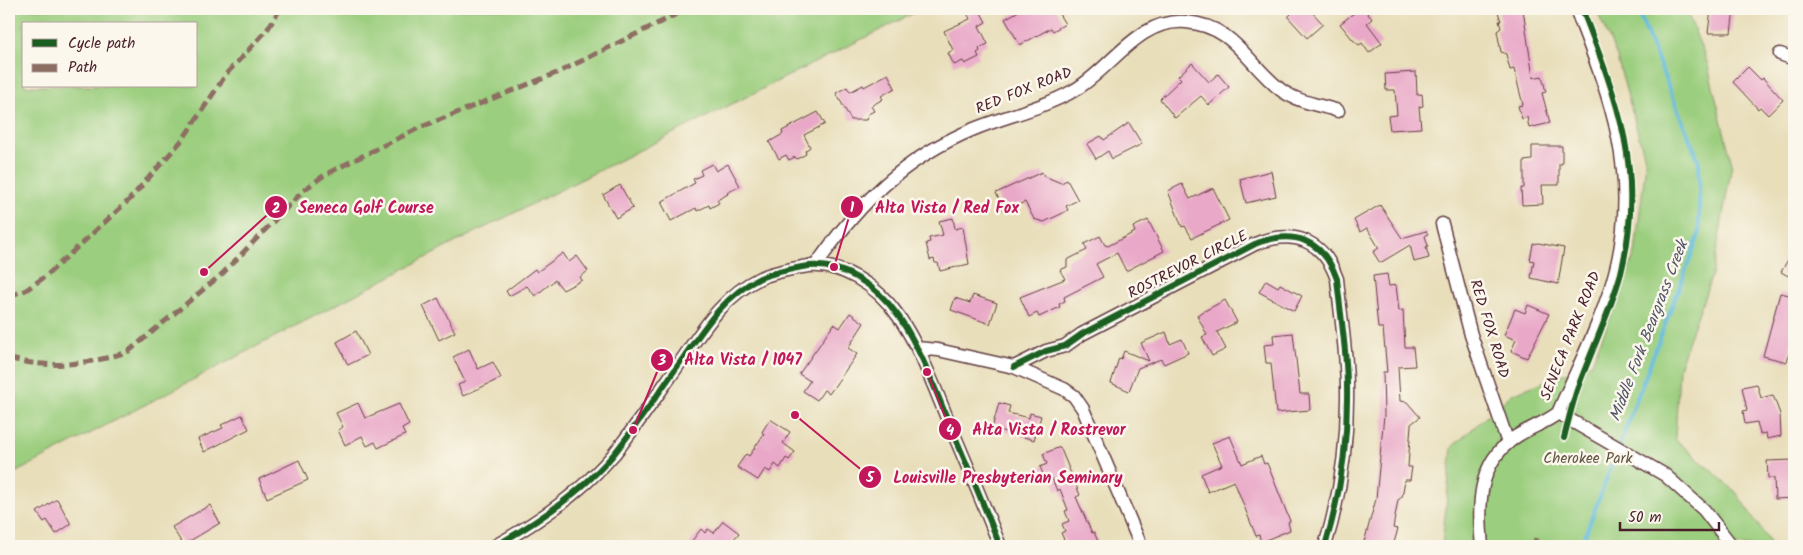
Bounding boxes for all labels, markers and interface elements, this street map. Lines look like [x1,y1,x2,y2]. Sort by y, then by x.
legend [22,22,198,88]
text: Cycle path [68,32,135,56]
text: Path [68,56,97,80]
street label: RED FOX ROAD [972,61,1076,121]
callout: Seneca Golf Course [263,192,444,223]
callout: Alta Vista / Red Fox [840,192,1029,223]
text: Seneca Golf Course [298,196,434,221]
text: 1 [850,196,855,220]
text: Alta Vista / Red Fox [875,196,1019,221]
text: 2 [272,197,281,221]
street label: ROSTREVOR CIRCLE [1124,224,1253,306]
water label: Middle Fork Beargrass Creek [1603,234,1696,425]
street label: SENECA PARK ROAD [1534,267,1608,404]
street label: RED FOX ROAD [1463,277,1516,382]
callout: Alta Vista / 1047 [650,344,812,375]
text: Alta Vista / 1047 [684,348,802,373]
text: 3 [657,349,666,373]
callout: Alta Vista / Rostrevor [937,414,1136,445]
text: Alta Vista / Rostrevor [972,418,1127,443]
text: 4 [946,419,954,443]
park label: Cherokee Park [1543,447,1634,471]
callout: Louisville Presbyterian Seminary [858,462,1132,493]
text: 5 [865,466,875,490]
text: Louisville Presbyterian Seminary [893,466,1123,491]
scale bar [1620,500,1719,532]
text: 50 m [1628,506,1662,530]

